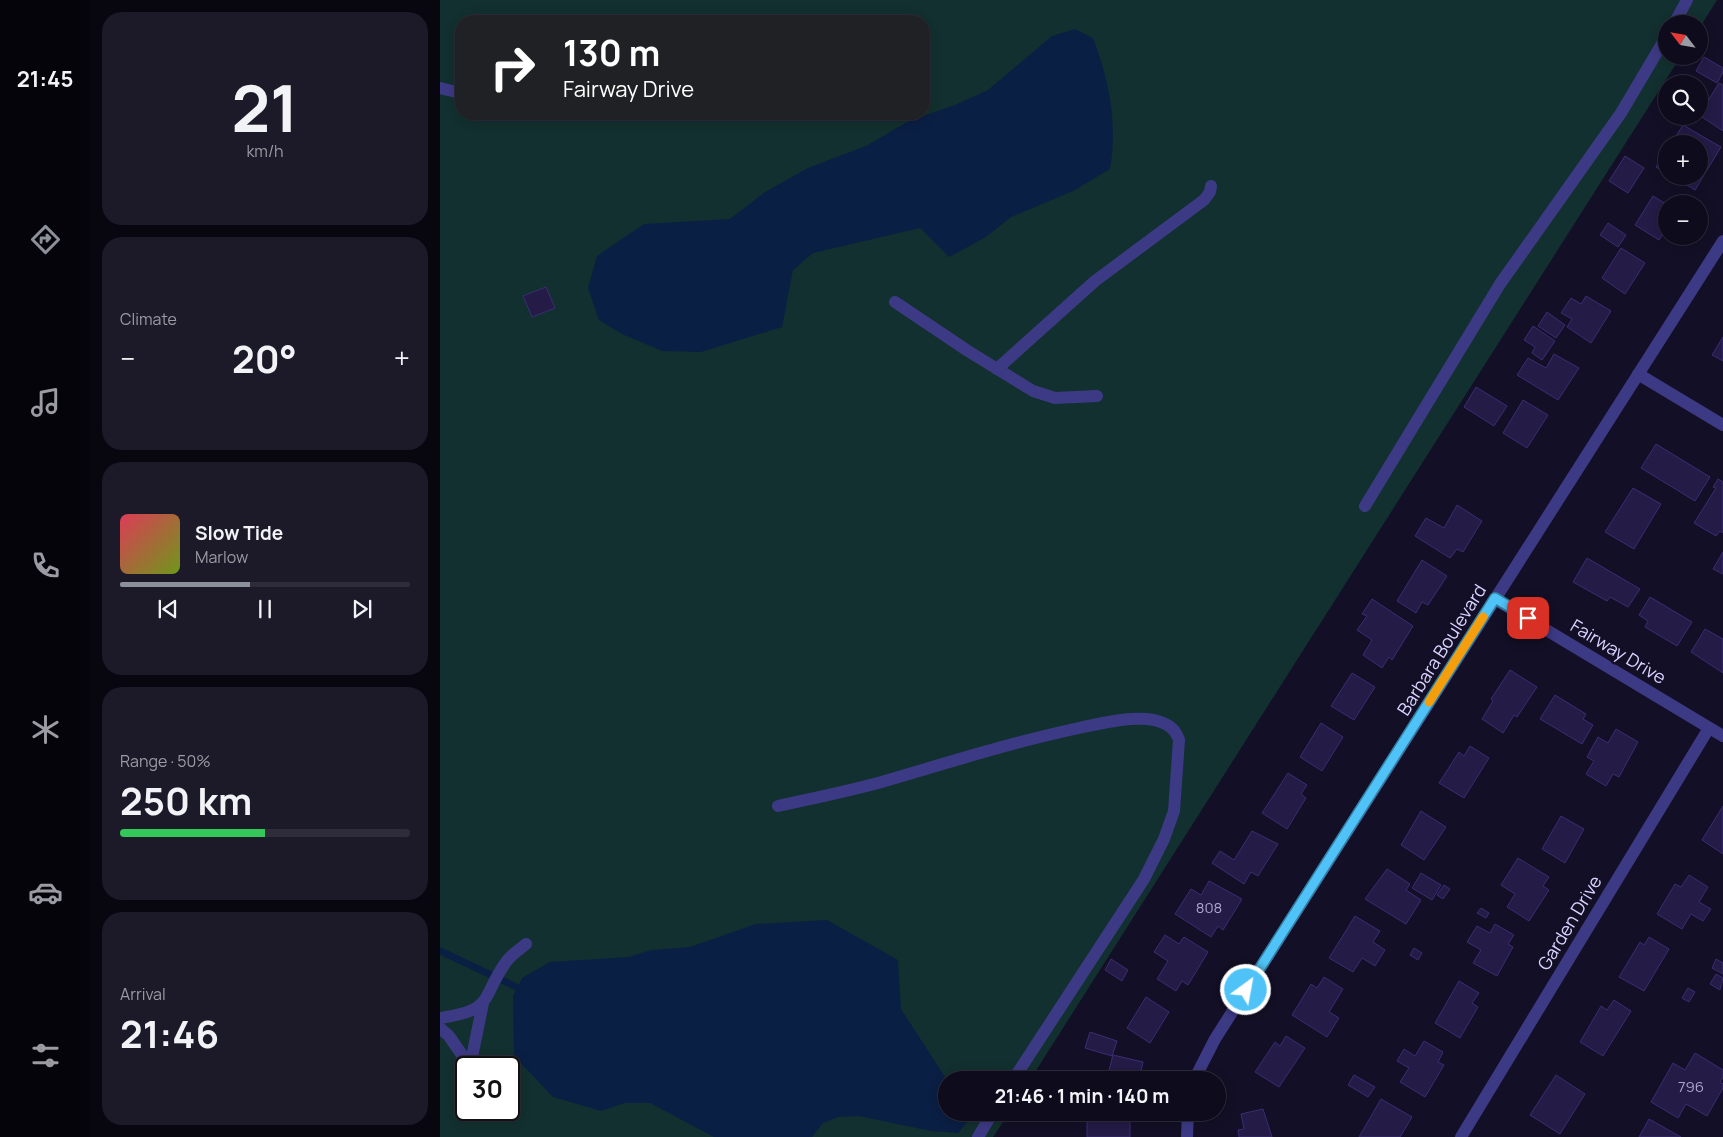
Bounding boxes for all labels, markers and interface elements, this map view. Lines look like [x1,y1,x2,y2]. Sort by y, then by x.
north arrow [1658,15,1708,65]
map controls [1658,15,1708,245]
text: 130 m [563,29,660,77]
icon: right [480,35,545,100]
text: 21 [231,63,299,152]
text: 21:45 [17,64,73,94]
text: Fairway Drive [563,74,694,104]
button: search [1658,75,1708,125]
button: + [1658,135,1708,185]
text: km/h [246,140,284,162]
button: − [1658,195,1708,245]
icon: directions [28,222,63,257]
text: Climate [120,308,177,330]
text: 20° [232,332,297,384]
text: − [120,339,135,377]
text: + [394,339,410,377]
icon: music [28,385,63,420]
text: Slow Tide [195,520,283,546]
text: Marlow [195,546,248,568]
icon: phone [28,548,63,583]
street label: Barbara Boulevard [1391,579,1491,720]
icon: previous [154,595,182,623]
icon: pause [251,595,279,623]
icon: next [348,595,376,623]
pin [1507,597,1549,639]
icon: arrive [1514,604,1542,632]
street label: Fairway Drive [1566,613,1671,689]
icon: climate [28,712,63,747]
text: Range · 50% [120,750,211,772]
text: 250 km [120,774,252,826]
street label: Garden Drive [1531,871,1607,974]
icon: car [28,875,63,910]
house number: 808 [1196,897,1222,918]
position arrow [1219,963,1271,1015]
text: Arrival [120,983,166,1005]
text: 21:46 [120,1007,219,1059]
icon: filters [28,1038,63,1073]
speed limit sign: 30 [455,1056,520,1121]
house number: 796 [1678,1076,1704,1097]
text: 21:46 · 1 min · 140 m [995,1083,1169,1109]

